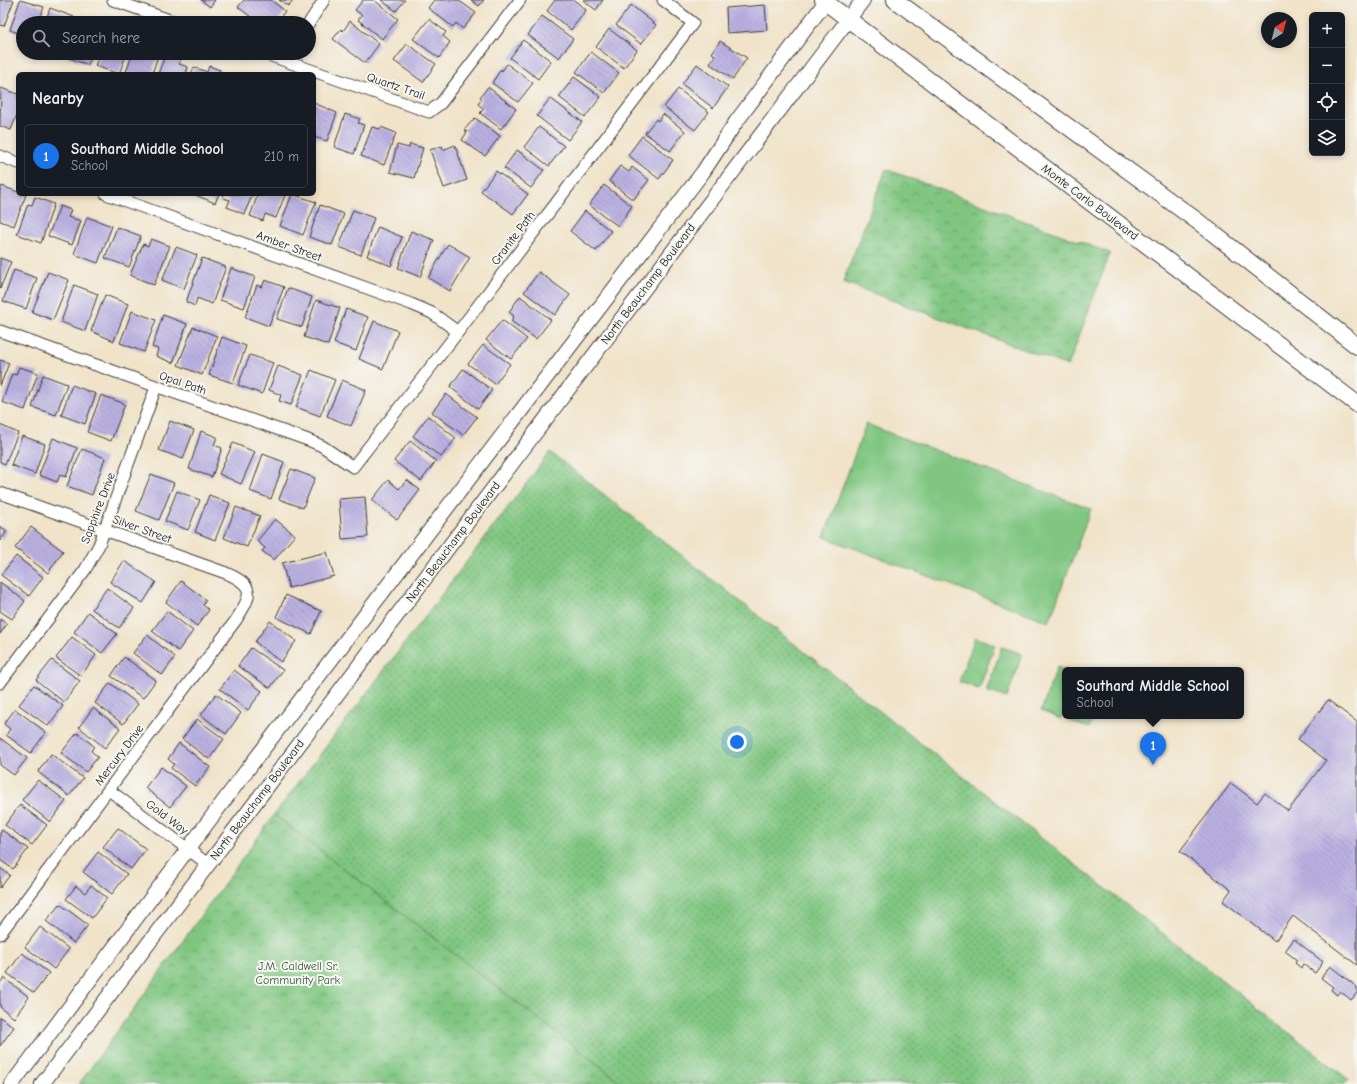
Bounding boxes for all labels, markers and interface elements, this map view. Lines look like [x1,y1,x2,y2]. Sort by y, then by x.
north arrow [1261,12,1297,48]
map controls [1309,12,1345,156]
button: + [1309,12,1345,48]
search box [16,16,316,60]
icon: search [30,27,52,49]
text: Search here [62,29,140,47]
button: − [1309,48,1345,84]
street label: Quartz Trail [365,70,427,102]
button: locate [1309,84,1345,120]
text: Nearby [32,89,83,108]
button: layers [1309,120,1345,156]
text: Southard Middle School [71,140,224,158]
text: 1 [43,149,49,164]
text: 210 m [264,149,299,164]
text: School [71,158,108,173]
street label: Monte Carlo Boulevard [1039,161,1141,243]
street label: Granite Path [488,208,538,268]
street label: North Beauchamp Boulevard [598,221,698,347]
street label: Amber Street [255,228,324,264]
street label: Opal Path [157,368,209,398]
street label: Sapphire Drive [78,470,118,546]
street label: North Beauchamp Boulevard [403,479,503,605]
street label: Silver Street [111,512,174,546]
popup [1062,667,1244,719]
text: Southard Middle School [1077,677,1229,695]
text: School [1077,695,1114,710]
street label: Mercury Drive [92,722,146,788]
your location [727,732,747,752]
pin: 1 [1140,732,1166,765]
street label: North Beauchamp Boulevard [207,737,307,863]
street label: Gold Way [143,797,191,838]
park label: J.M. Caldwell Sr. Community Park [256,959,341,987]

